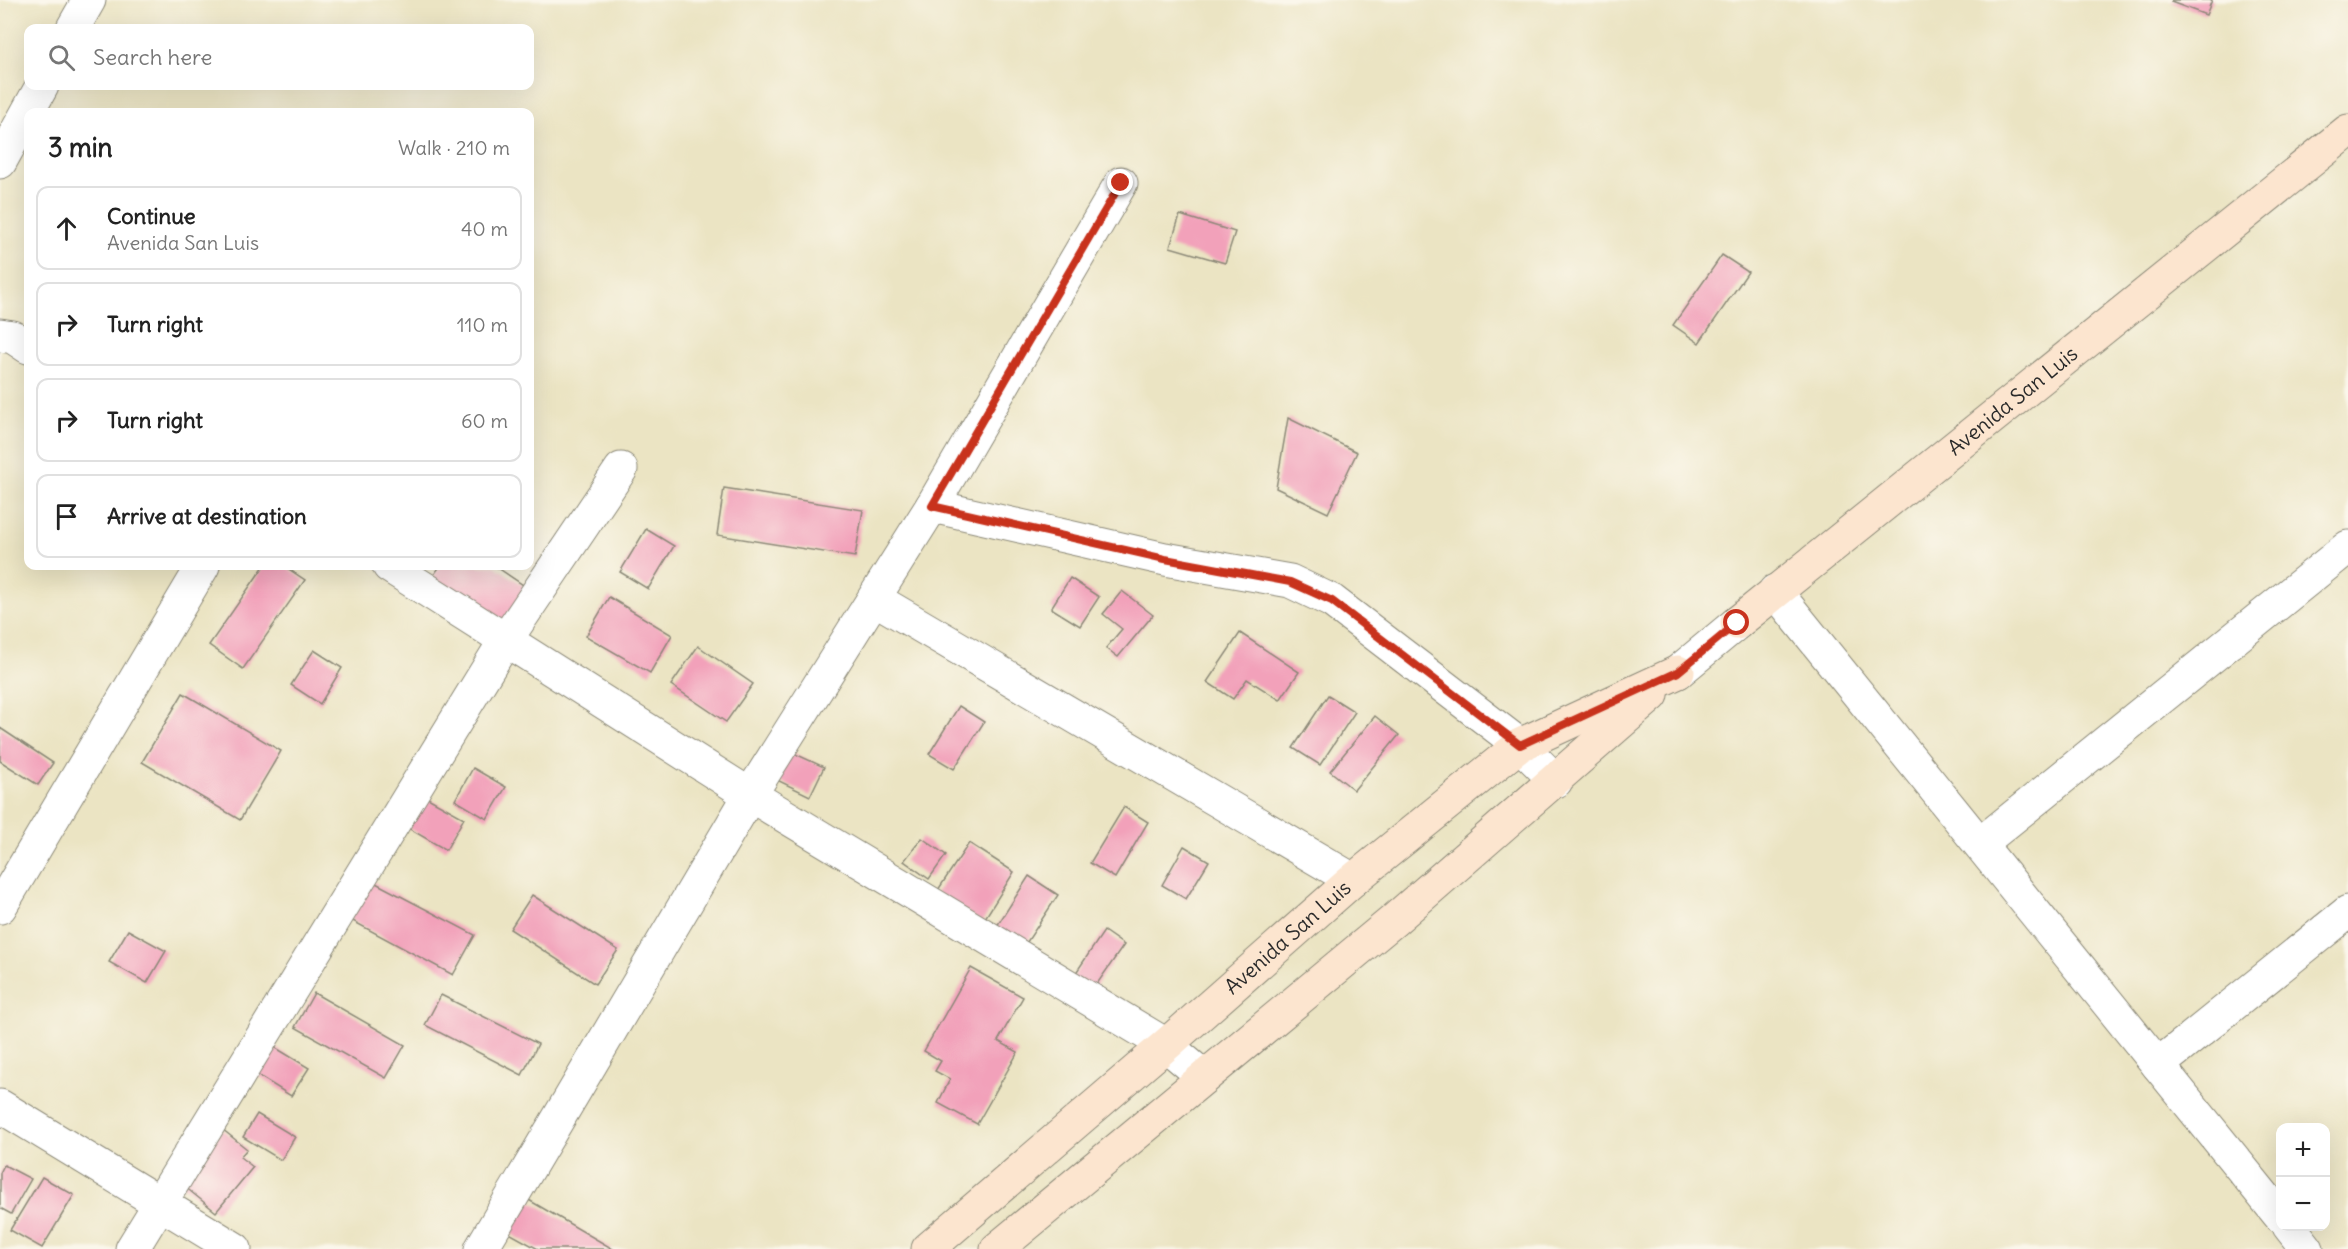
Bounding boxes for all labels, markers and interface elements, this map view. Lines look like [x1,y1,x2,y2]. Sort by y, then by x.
search box [24,24,534,90]
icon: search [45,41,78,74]
text: Search here [93,43,212,71]
text: 3 min [48,131,113,164]
text: Walk · 210 m [398,135,510,160]
route end [1107,169,1133,195]
text: Continue [107,202,196,230]
icon: ahead [50,212,83,245]
text: 40 m [461,216,508,241]
text: Avenida San Luis [107,230,259,255]
icon: right [50,308,83,341]
text: Turn right [107,310,203,338]
text: 110 m [457,312,508,337]
street label: Avenida San Luis [1942,340,2083,461]
icon: right [50,404,83,437]
text: Turn right [107,406,203,434]
text: 60 m [461,408,508,433]
icon: arrive [50,500,83,533]
text: Arrive at destination [107,502,307,530]
route start [1723,609,1749,635]
street label: Avenida San Luis [1219,874,1356,1000]
map controls [2276,1123,2330,1231]
button: + [2276,1123,2330,1177]
button: − [2276,1177,2330,1231]

